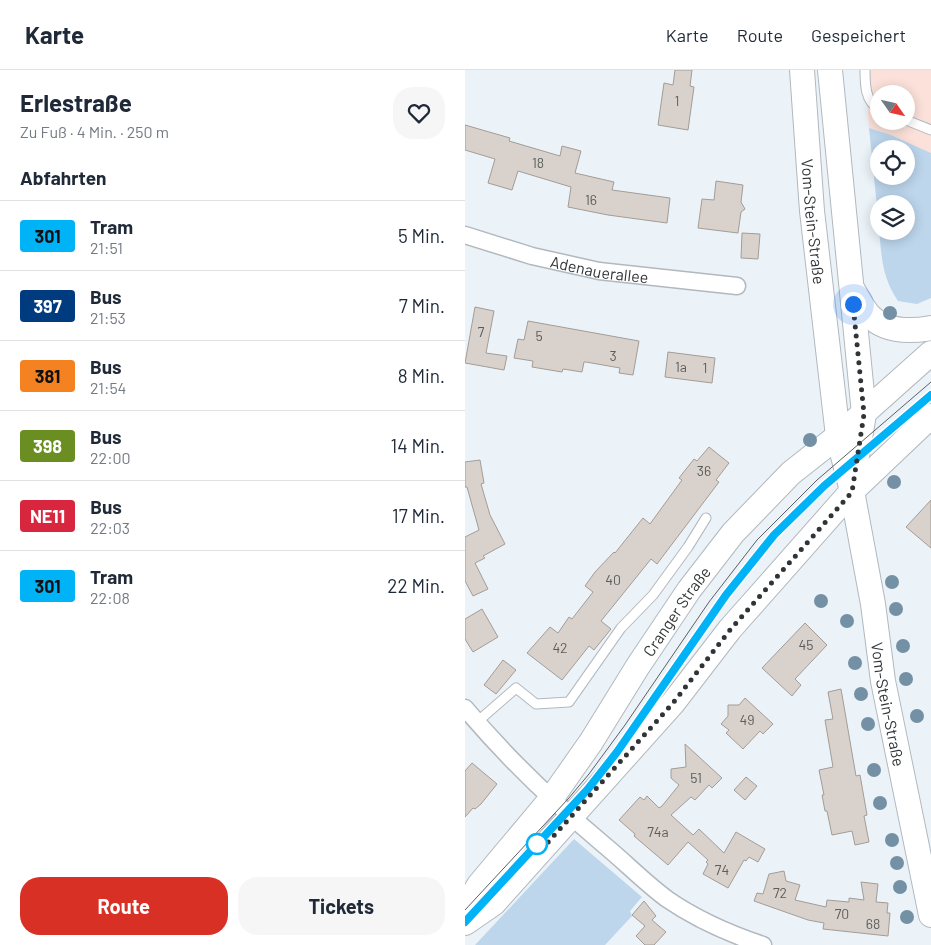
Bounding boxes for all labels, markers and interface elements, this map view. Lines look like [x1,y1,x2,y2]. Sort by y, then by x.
text: Karte [25,20,84,49]
text: Karte [666,24,709,46]
text: Route [737,24,783,46]
text: Gespeichert [811,24,906,46]
north arrow [870,85,915,130]
map controls [870,85,915,240]
button: heart [393,87,445,139]
text: Erlestraße [20,88,132,117]
house number: 1 [675,92,679,109]
text: Zu Fuß · 4 Min. · 250 m [20,122,169,141]
button: locate [870,140,915,185]
house number: 18 [532,154,544,171]
street label: Vom-Stein-Straße [799,158,830,285]
text: Abfahrten [20,166,106,189]
house number: 16 [585,191,597,208]
button: layers [870,195,915,240]
text: Tram [90,215,133,238]
text: 5 Min. [398,224,445,247]
text: 301 [34,225,61,247]
text: 21:51 [90,238,123,257]
street label: Adenauerallee [549,251,649,286]
text: Bus [90,285,122,308]
your location [841,292,866,317]
text: 7 Min. [399,294,445,317]
text: 397 [33,295,62,317]
text: 21:53 [90,308,126,327]
house number: 7 [478,323,485,340]
house number: 5 [535,327,543,344]
house number: 3 [609,347,617,364]
text: Bus [90,355,122,378]
house number: 1a [675,358,687,375]
house number: 1 [703,359,707,376]
text: 8 Min. [398,364,445,387]
text: 381 [35,365,60,387]
text: 21:54 [90,378,126,397]
text: Bus [90,425,122,448]
text: 14 Min. [391,434,445,457]
text: 398 [33,435,62,457]
text: 22:00 [90,448,131,467]
house number: 36 [697,462,711,479]
text: Bus [90,495,122,518]
text: 17 Min. [392,504,445,527]
text: NE11 [30,505,65,527]
text: 22:03 [90,518,130,537]
street label: Cranger Straße [638,562,714,659]
text: Tram [90,565,133,588]
house number: 40 [605,571,621,588]
text: 22 Min. [387,574,445,597]
text: 301 [34,575,61,597]
text: 22:08 [90,588,130,607]
house number: 45 [799,636,813,653]
house number: 42 [552,639,568,656]
street label: Vom-Stein-Straße [869,641,910,768]
house number: 49 [739,711,755,728]
house number: 51 [690,769,702,786]
house number: 74a [647,823,669,840]
unlabelled marker [526,833,548,855]
house number: 74 [715,861,729,878]
button: Route [20,877,228,935]
button: Tickets [238,877,445,935]
house number: 72 [773,884,787,901]
house number: 70 [835,905,849,922]
house number: 68 [866,915,880,932]

